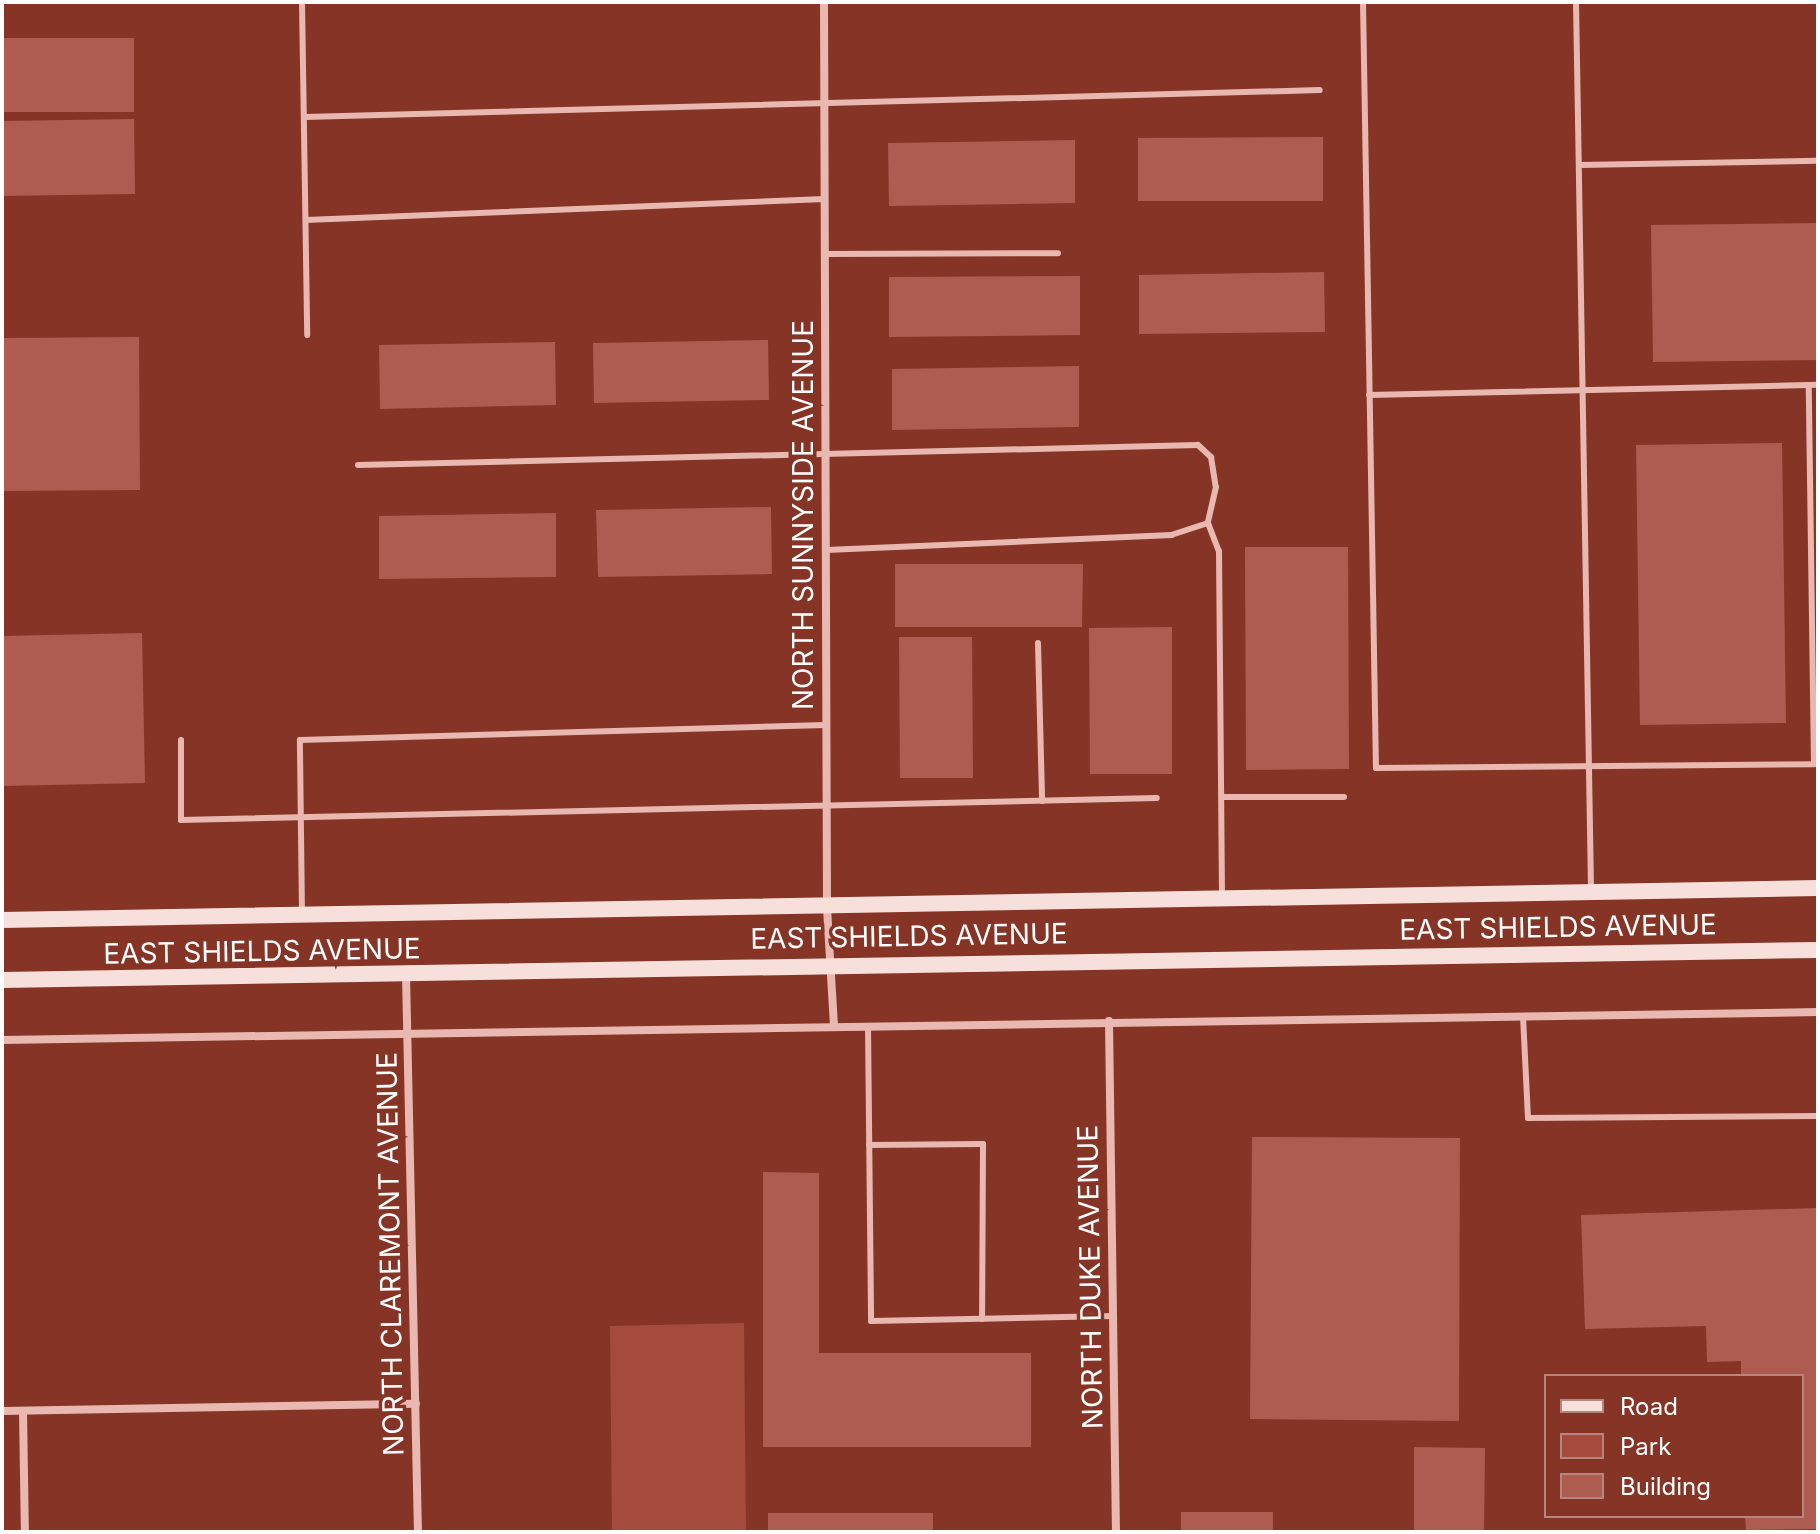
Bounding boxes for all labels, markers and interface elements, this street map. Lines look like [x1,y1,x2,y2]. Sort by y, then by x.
street label: NORTH SUNNYSIDE AVENUE [786,320,820,710]
street label: EAST SHIELDS AVENUE [1399,907,1717,947]
street label: EAST SHIELDS AVENUE [750,916,1068,956]
street label: EAST SHIELDS AVENUE [103,931,421,971]
street label: NORTH CLAREMONT AVENUE [370,1052,410,1456]
street label: NORTH DUKE AVENUE [1071,1125,1109,1429]
legend [1544,1374,1804,1518]
text: Road [1620,1392,1678,1421]
text: Park [1620,1432,1671,1461]
text: Building [1620,1472,1711,1501]

